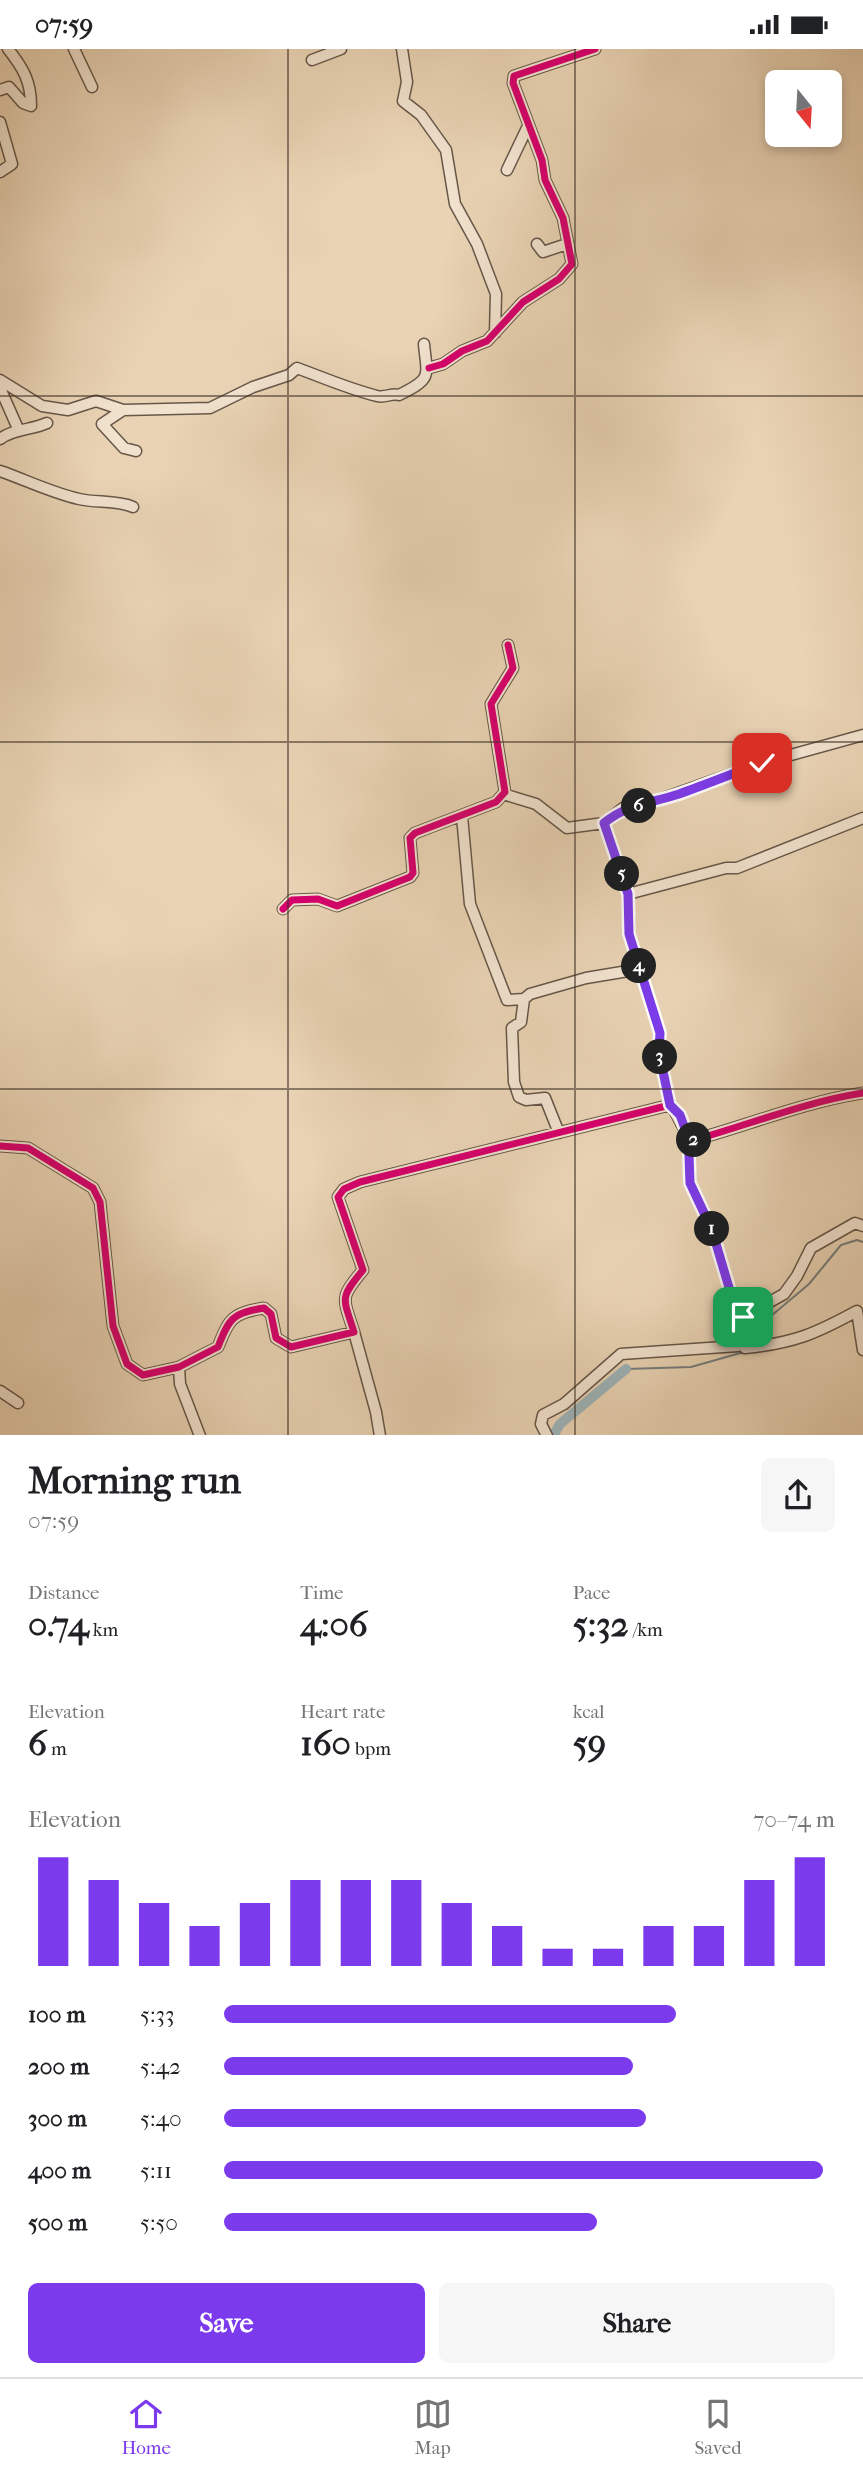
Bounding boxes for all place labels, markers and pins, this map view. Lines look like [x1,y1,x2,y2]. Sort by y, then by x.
pin [732,733,792,793]
pin: 6 [622,789,656,823]
pin: 5 [604,857,640,891]
pin: 4 [622,949,656,983]
pin: 3 [642,1039,678,1075]
pin: 2 [676,1123,712,1157]
pin: 1 [694,1211,730,1247]
pin [713,1287,773,1347]

